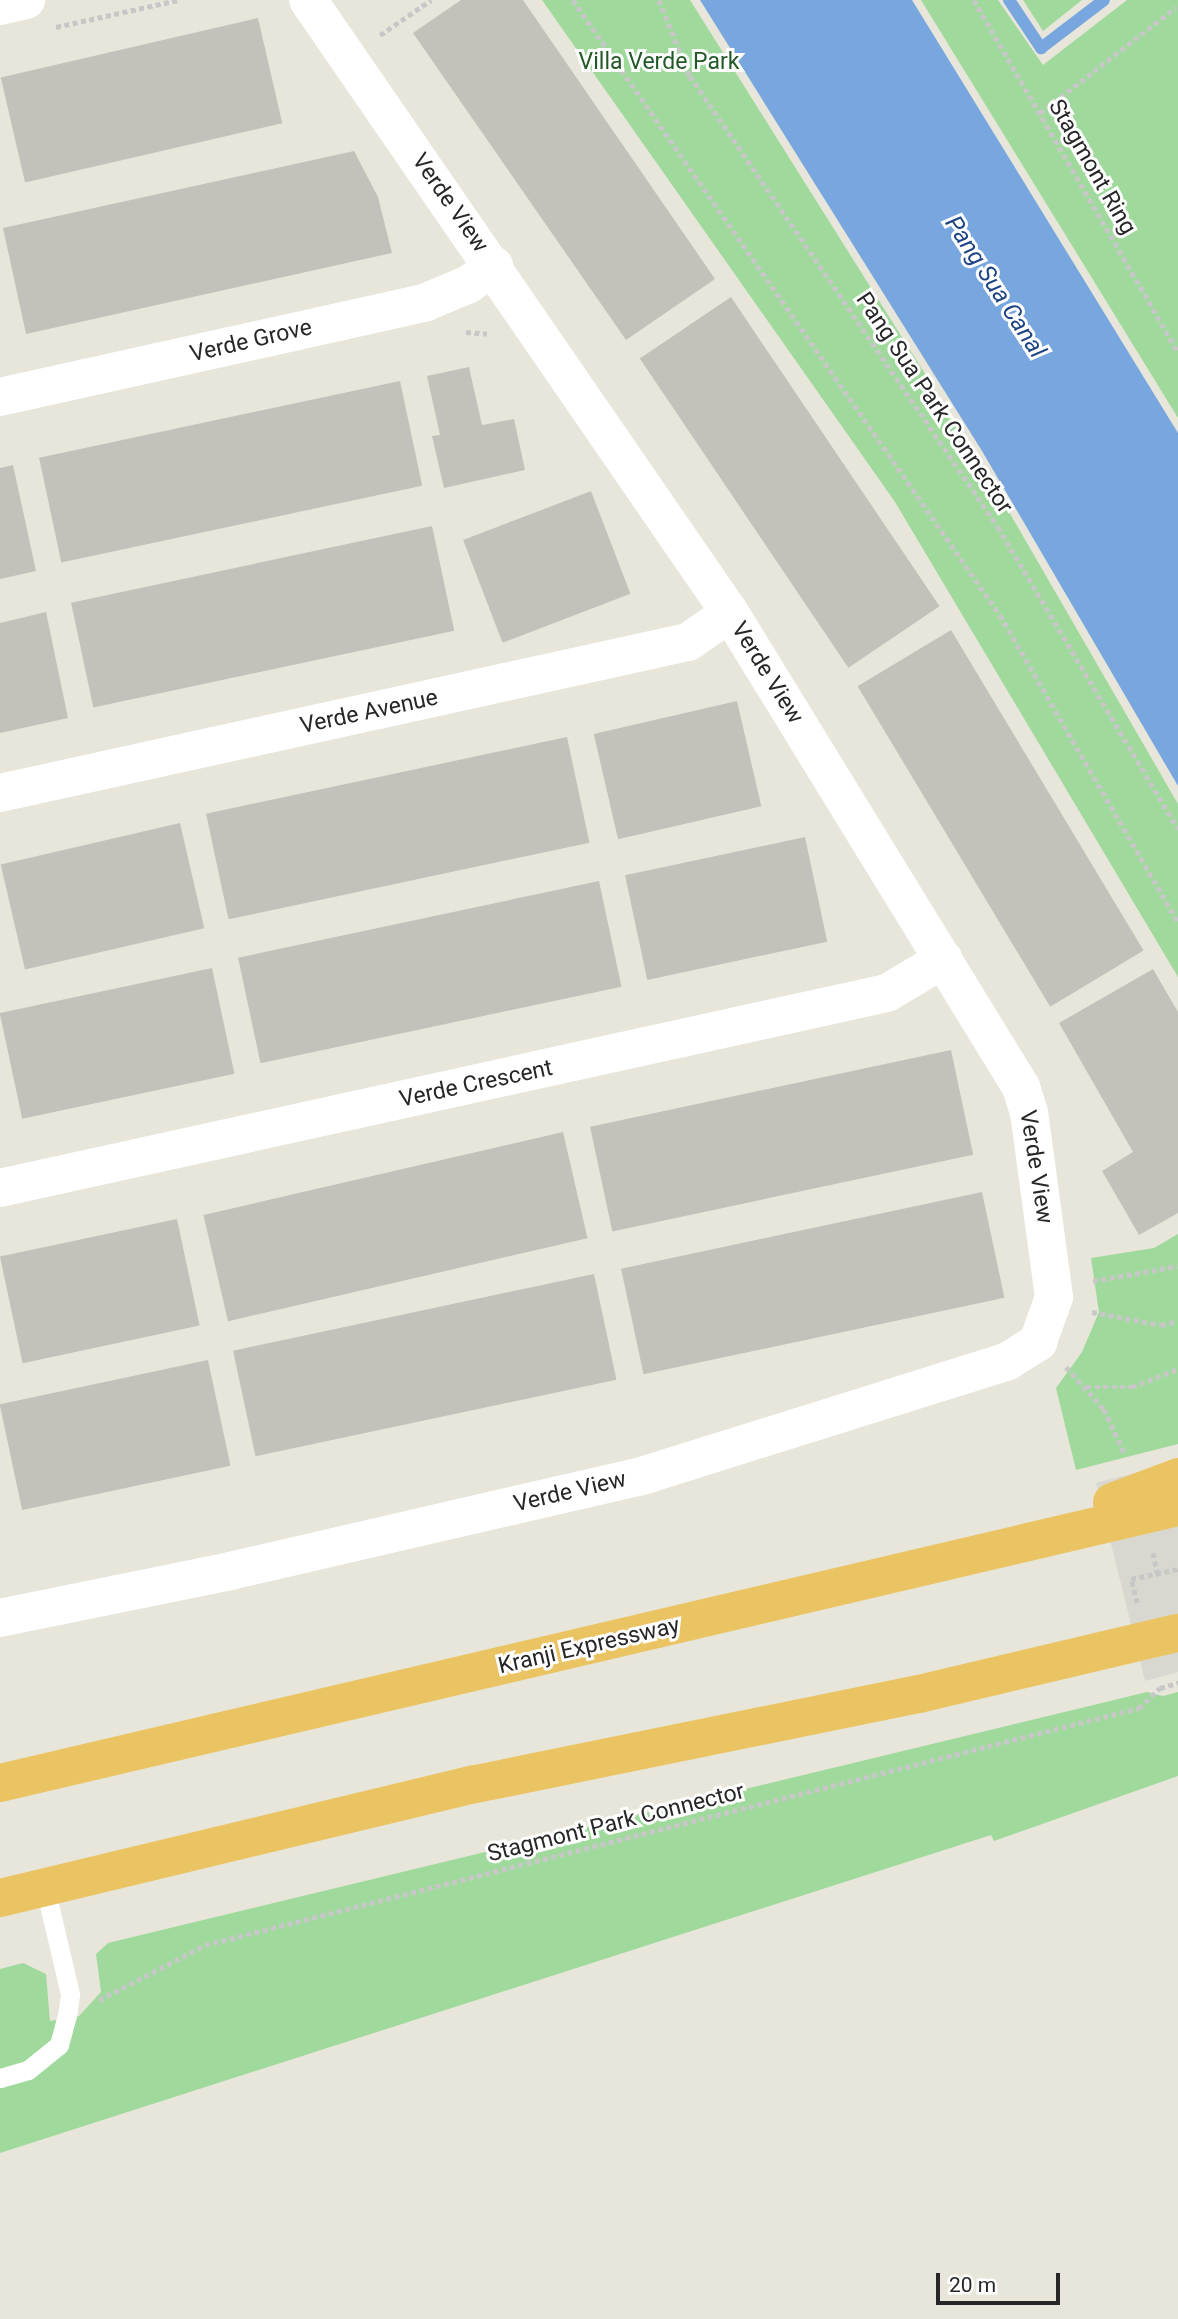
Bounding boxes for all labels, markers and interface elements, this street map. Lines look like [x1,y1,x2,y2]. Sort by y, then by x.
park label: Villa Verde Park [579,48,739,76]
street label: Stagmont Ring [1042,95,1142,239]
street label: Verde View [406,148,494,258]
water label: Pang Sua Canal [938,211,1052,363]
street label: Pang Sua Park Connector [850,287,1018,519]
street label: Verde Grove [187,314,315,368]
street label: Verde View [725,617,809,729]
street label: Verde Avenue [298,684,440,740]
street label: Verde Crescent [397,1054,555,1114]
street label: Verde View [1013,1108,1059,1226]
street label: Verde View [511,1466,629,1518]
street label: Kranji Expressway [496,1612,682,1680]
street label: Stagmont Park Connector [485,1778,747,1868]
scale bar [940,2260,1064,2304]
text: 20 m [949,2273,996,2297]

